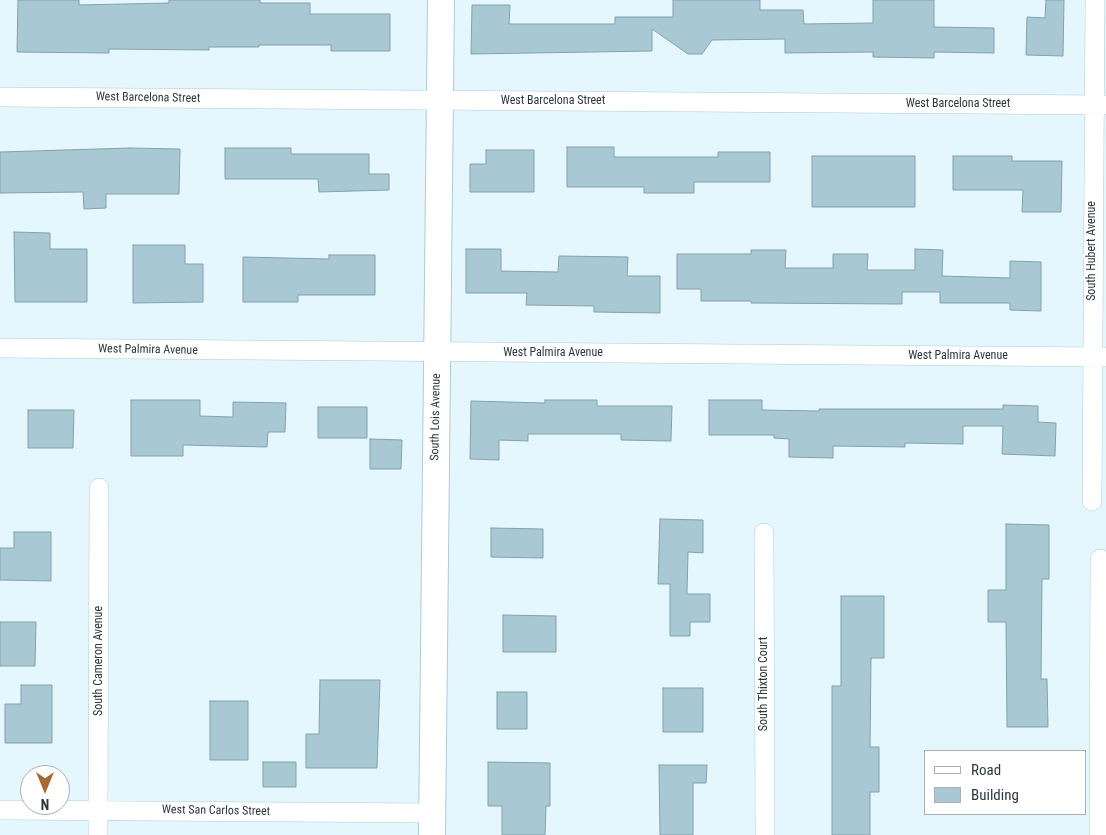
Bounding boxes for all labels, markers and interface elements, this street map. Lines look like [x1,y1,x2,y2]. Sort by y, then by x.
street label: West Barcelona Street [96,90,200,106]
street label: West Barcelona Street [501,94,605,108]
street label: West Barcelona Street [906,97,1010,111]
street label: South Hubert Avenue [1085,201,1099,301]
street label: West Palmira Avenue [98,342,198,358]
street label: West Palmira Avenue [503,346,603,360]
street label: West Palmira Avenue [908,349,1008,363]
street label: South Lois Avenue [428,373,444,461]
street label: South Cameron Avenue [92,606,106,716]
street label: South Thixton Court [757,637,771,731]
legend [924,750,1086,815]
text: Road [971,761,1001,779]
north arrow [20,765,70,815]
text: Building [971,786,1019,804]
text: N [41,796,49,812]
street label: West San Carlos Street [162,803,270,819]

